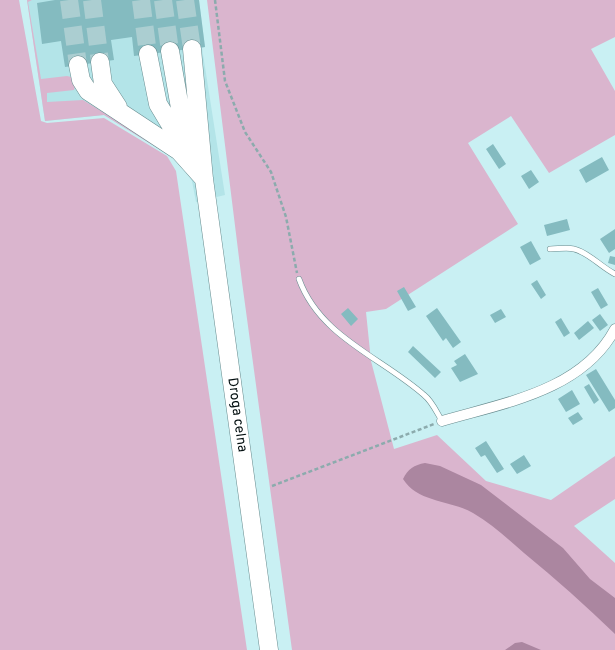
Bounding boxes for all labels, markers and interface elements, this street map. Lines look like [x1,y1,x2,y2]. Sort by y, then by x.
street label: Droga celna [223,377,251,453]

